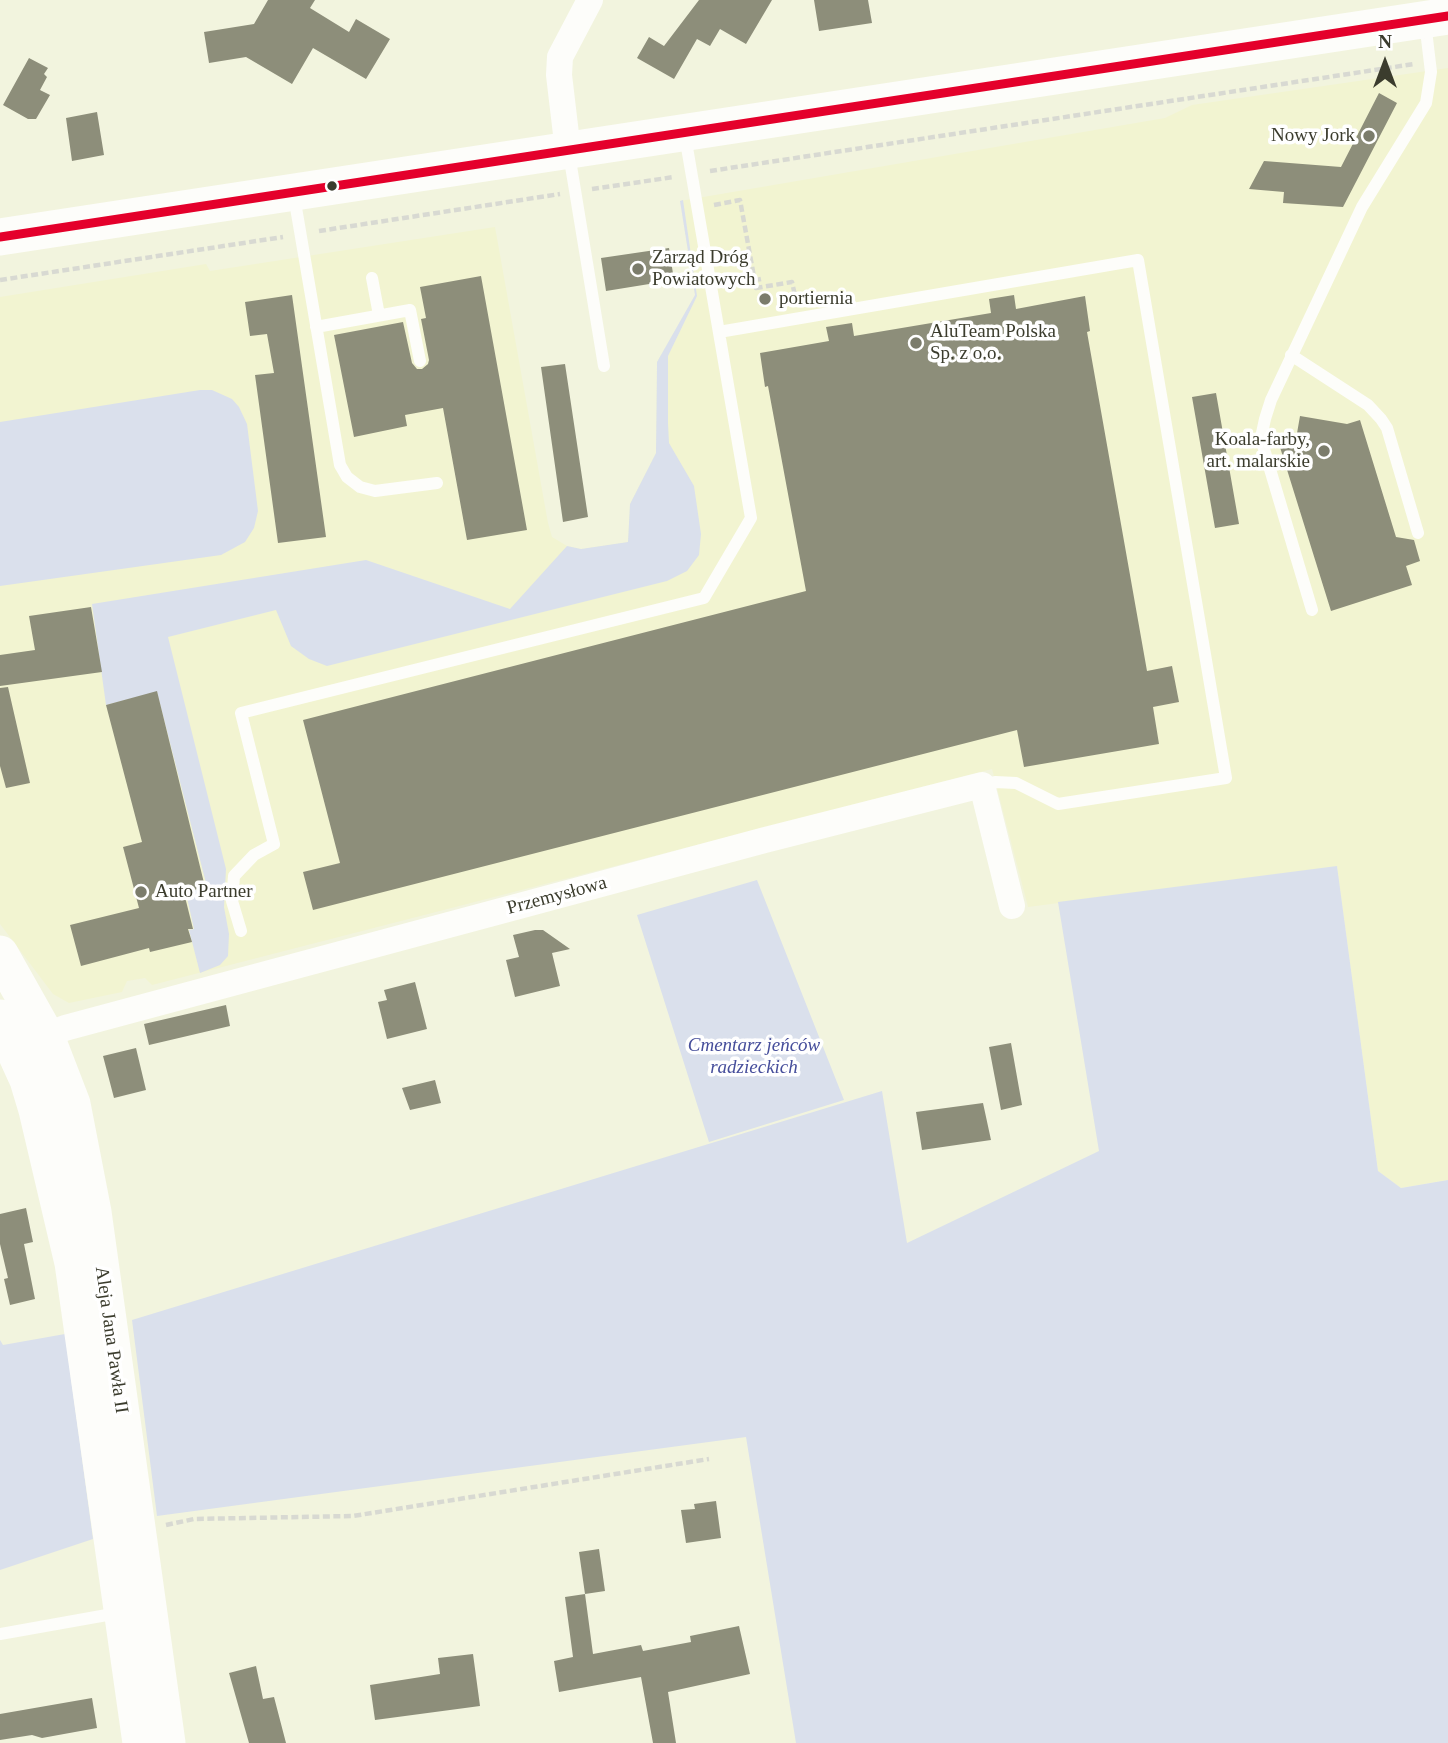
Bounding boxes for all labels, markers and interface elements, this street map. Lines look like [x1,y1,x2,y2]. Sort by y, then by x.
north arrow [1350,28,1420,98]
text: N [1378,31,1392,52]
place label: Nowy Jork [1271,125,1355,147]
marker: Nowy Jork [1361,128,1377,144]
unlabelled marker [325,179,339,193]
place label: Zarząd Dróg Powiatowych [652,247,755,291]
marker: Zarząd Dróg Powiatowych [630,261,646,277]
place label: portiernia [779,288,853,310]
marker: portiernia [757,291,773,307]
place label: AluTeam Polska Sp. z o.o. [930,321,1056,365]
marker: AluTeam Polska Sp. z o.o. [908,335,924,351]
place label: Koala-farby, art. malarskie [1207,429,1310,473]
marker: Koala-farby, art. malarskie [1316,443,1332,459]
street label: Przemysłowa [505,872,609,920]
place label: Auto Partner [155,881,253,903]
marker: Auto Partner [133,884,149,900]
park label: Cmentarz jeńców radzieckich [688,1035,820,1079]
street label: Aleja Jana Pawła II [89,1265,133,1415]

